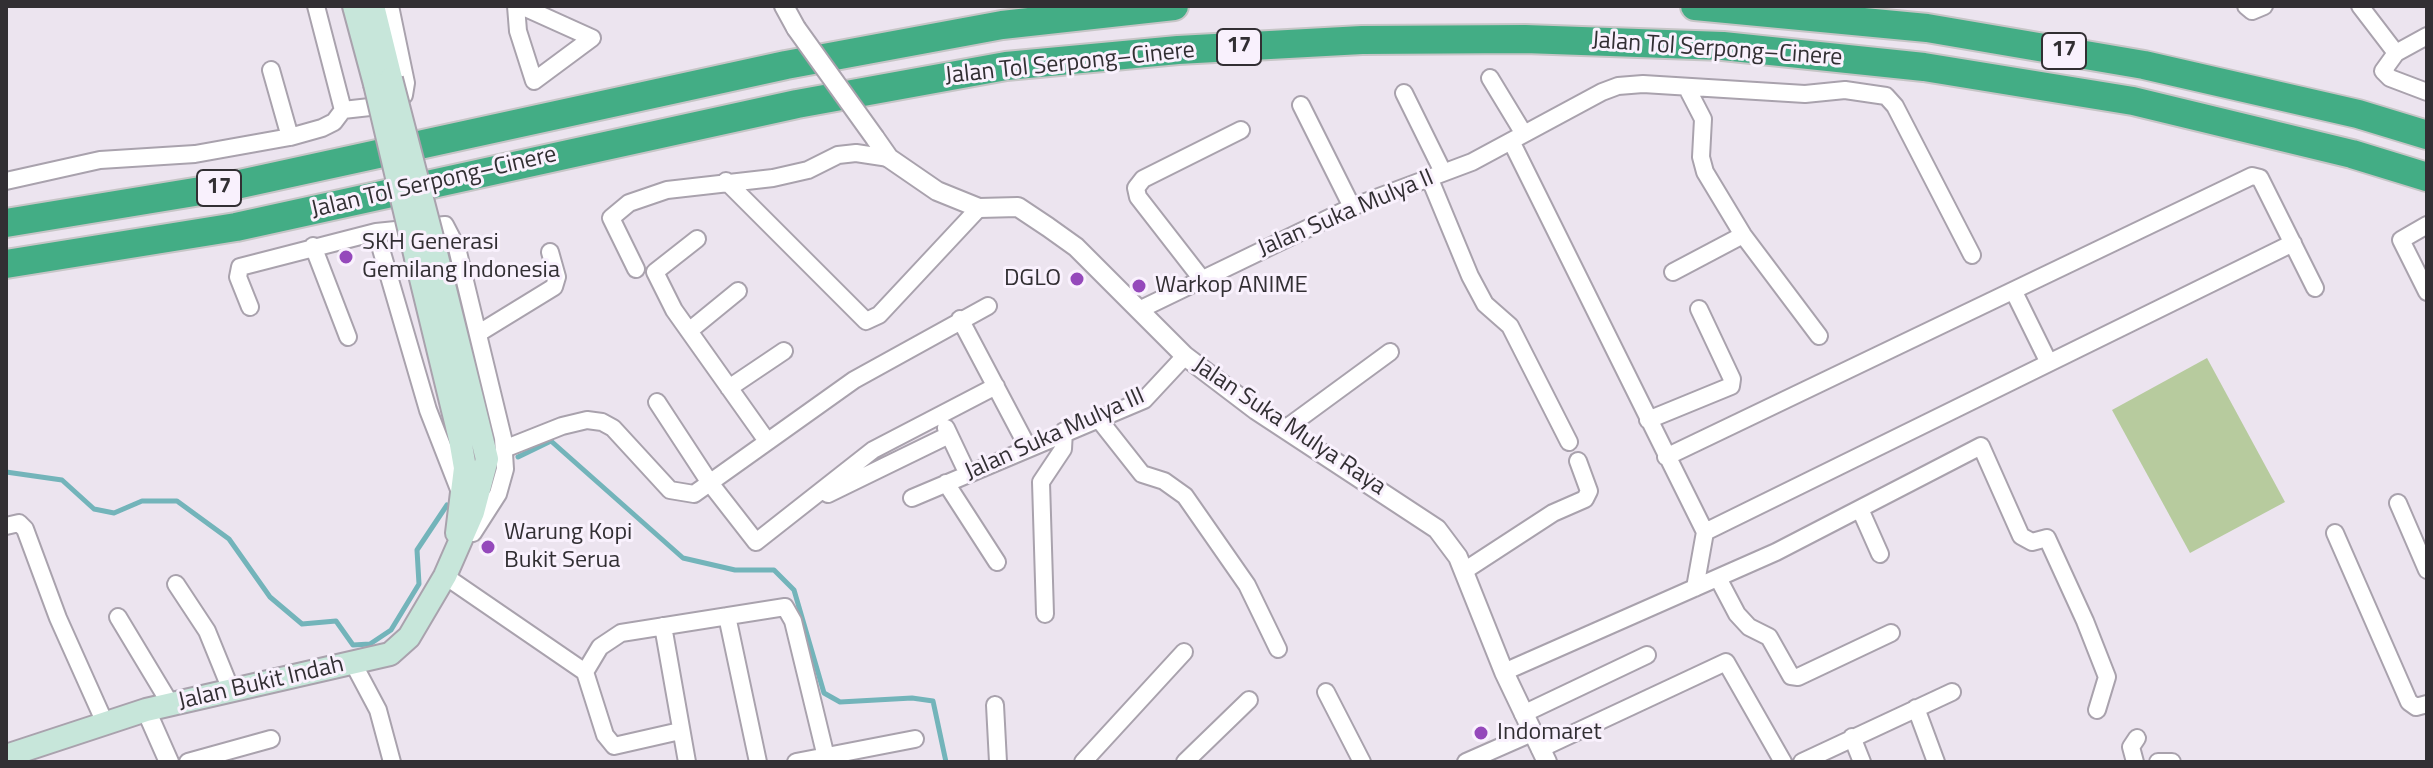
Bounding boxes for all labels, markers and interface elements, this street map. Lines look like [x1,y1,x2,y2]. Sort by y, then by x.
street label: Jalan Tol Serpong–Cinere [1591,27,1843,73]
road number: 17 [1217,29,1261,65]
road number: 17 [2042,33,2086,69]
street label: Jalan Tol Serpong–Cinere [944,37,1196,91]
street label: Jalan Tol Serpong–Cinere [308,141,560,225]
street label: Jalan Suka Mulya II [1254,164,1438,264]
road number: 17 [197,170,241,206]
place label: SKH Generasi Gemilang Indonesia [362,229,560,285]
marker: SKH Generasi Gemilang Indonesia [337,248,355,266]
place label: DGLO [1004,265,1061,293]
marker: DGLO [1068,270,1086,288]
place label: Warkop ANIME [1155,272,1308,300]
marker: Warkop ANIME [1130,277,1148,295]
street label: Jalan Suka Mulya Raya [1187,352,1391,502]
street label: Jalan Suka Mulya III [961,382,1149,488]
place label: Warung Kopi Bukit Serua [504,519,632,575]
marker: Warung Kopi Bukit Serua [479,538,497,556]
street label: Jalan Bukit Indah [175,651,347,717]
place label: Indomaret [1497,719,1602,747]
marker: Indomaret [1472,724,1490,742]

